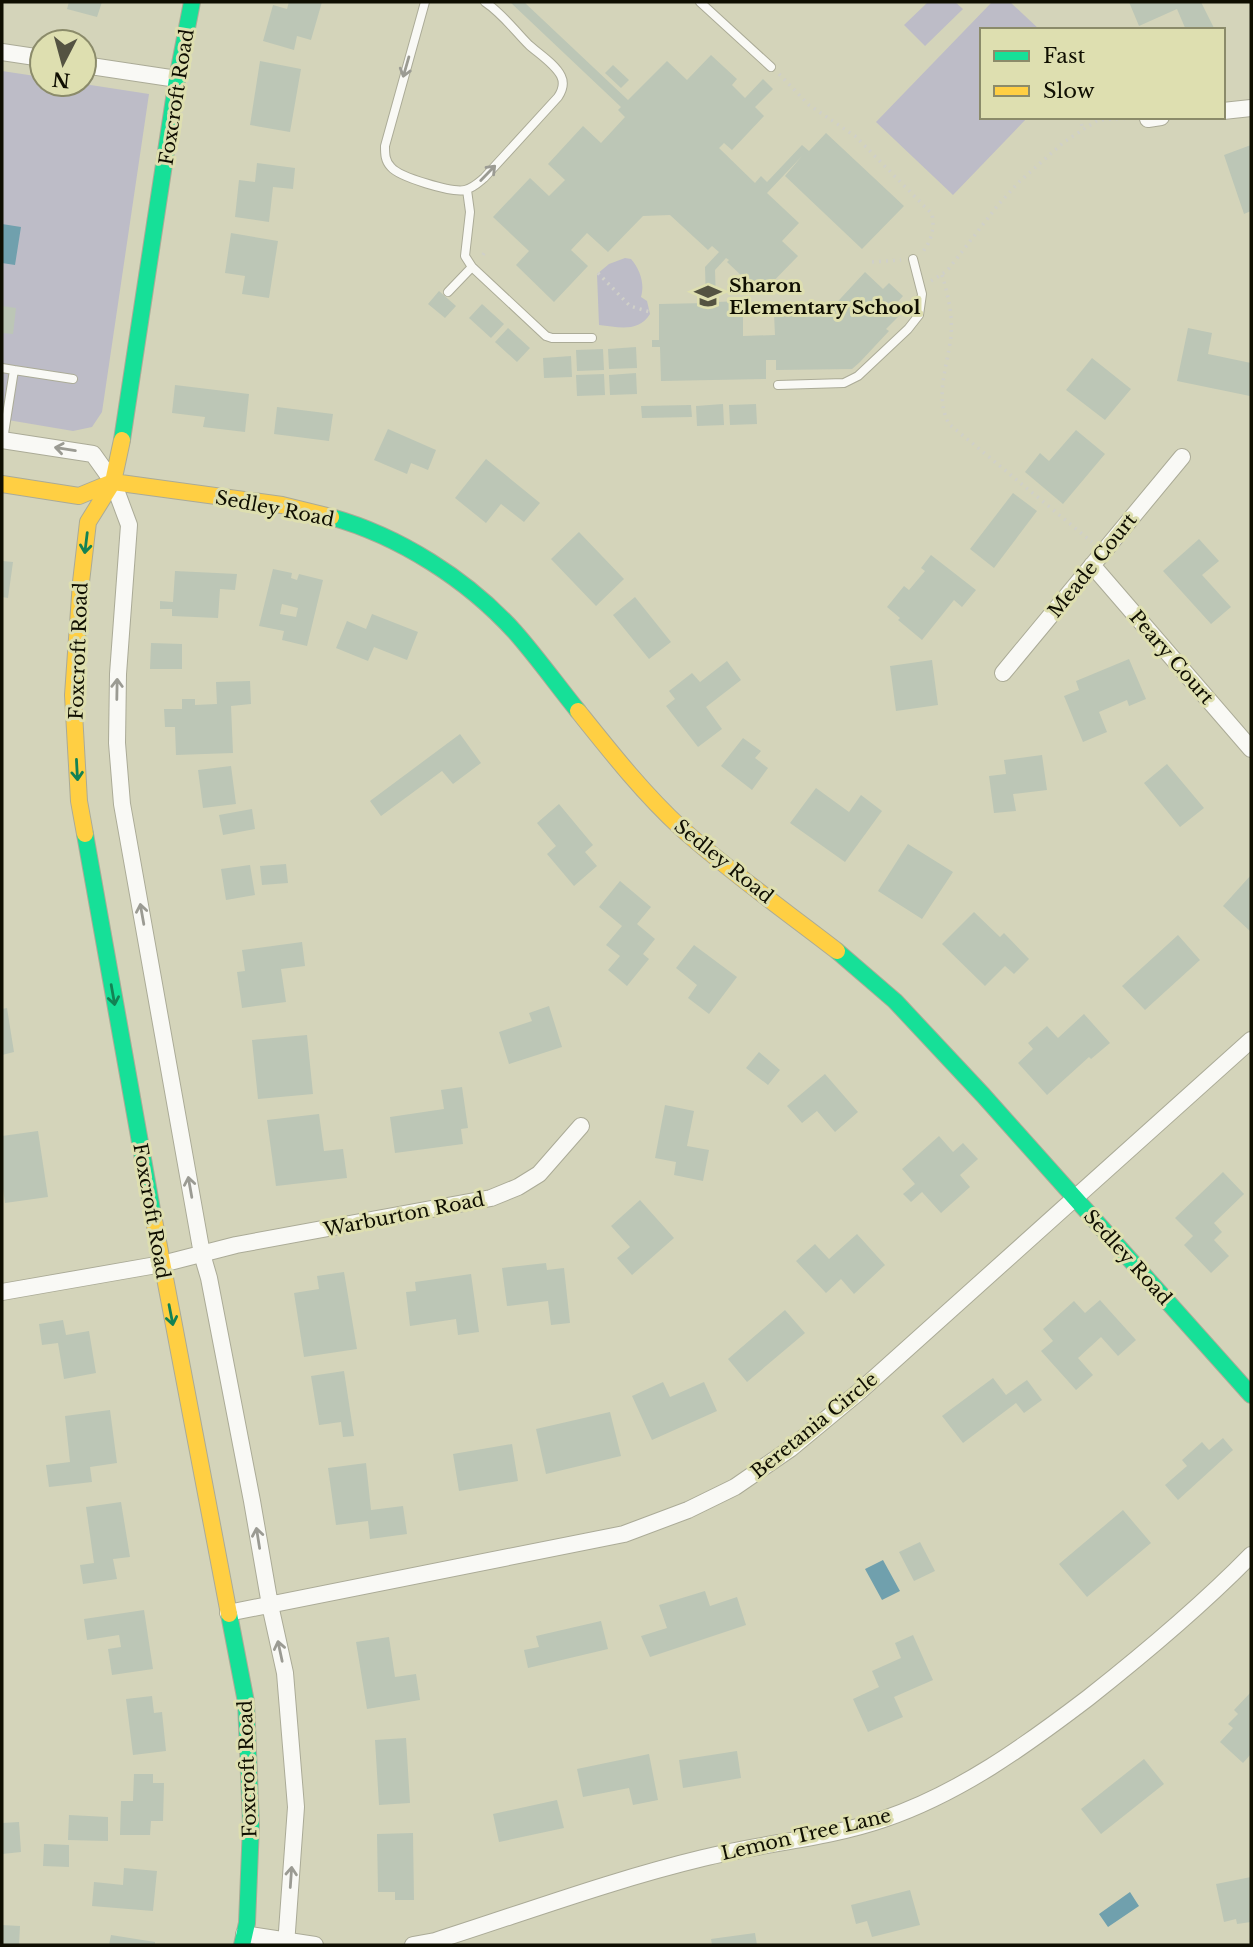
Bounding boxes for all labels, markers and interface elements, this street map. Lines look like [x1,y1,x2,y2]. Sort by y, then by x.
street label: Foxcroft Road [154,27,199,167]
north arrow [28,28,98,98]
legend [980,28,1225,119]
text: Fast [1043,43,1085,69]
one-way arrow [399,56,412,78]
text: N [51,67,71,92]
text: Slow [1043,78,1095,104]
one-way arrow [479,165,496,182]
place label: Sharon Elementary School [729,274,921,319]
school or university icon: Sharon Elementary School [693,281,723,311]
one-way arrow [54,443,77,456]
street label: Sedley Road [214,486,336,531]
street label: Meade Court [1043,508,1142,622]
one-way arrow [79,531,92,554]
street label: Foxcroft Road [65,582,92,720]
street label: Peary Court [1125,606,1219,709]
one-way arrow [111,678,124,701]
one-way arrow [71,758,84,781]
street label: Sedley Road [670,815,778,908]
one-way arrow [135,903,148,926]
one-way arrow [107,983,120,1006]
street label: Foxcroft Road [128,1141,175,1281]
one-way arrow [183,1176,196,1199]
street label: Warburton Road [321,1188,487,1242]
street label: Sedley Road [1079,1205,1177,1310]
one-way arrow [165,1303,178,1326]
street label: Beretania Circle [746,1367,882,1483]
one-way arrow [251,1527,264,1550]
one-way arrow [272,1640,286,1663]
street label: Foxcroft Road [234,1700,261,1838]
street label: Lemon Tree Lane [719,1804,893,1865]
one-way arrow [285,1866,298,1889]

